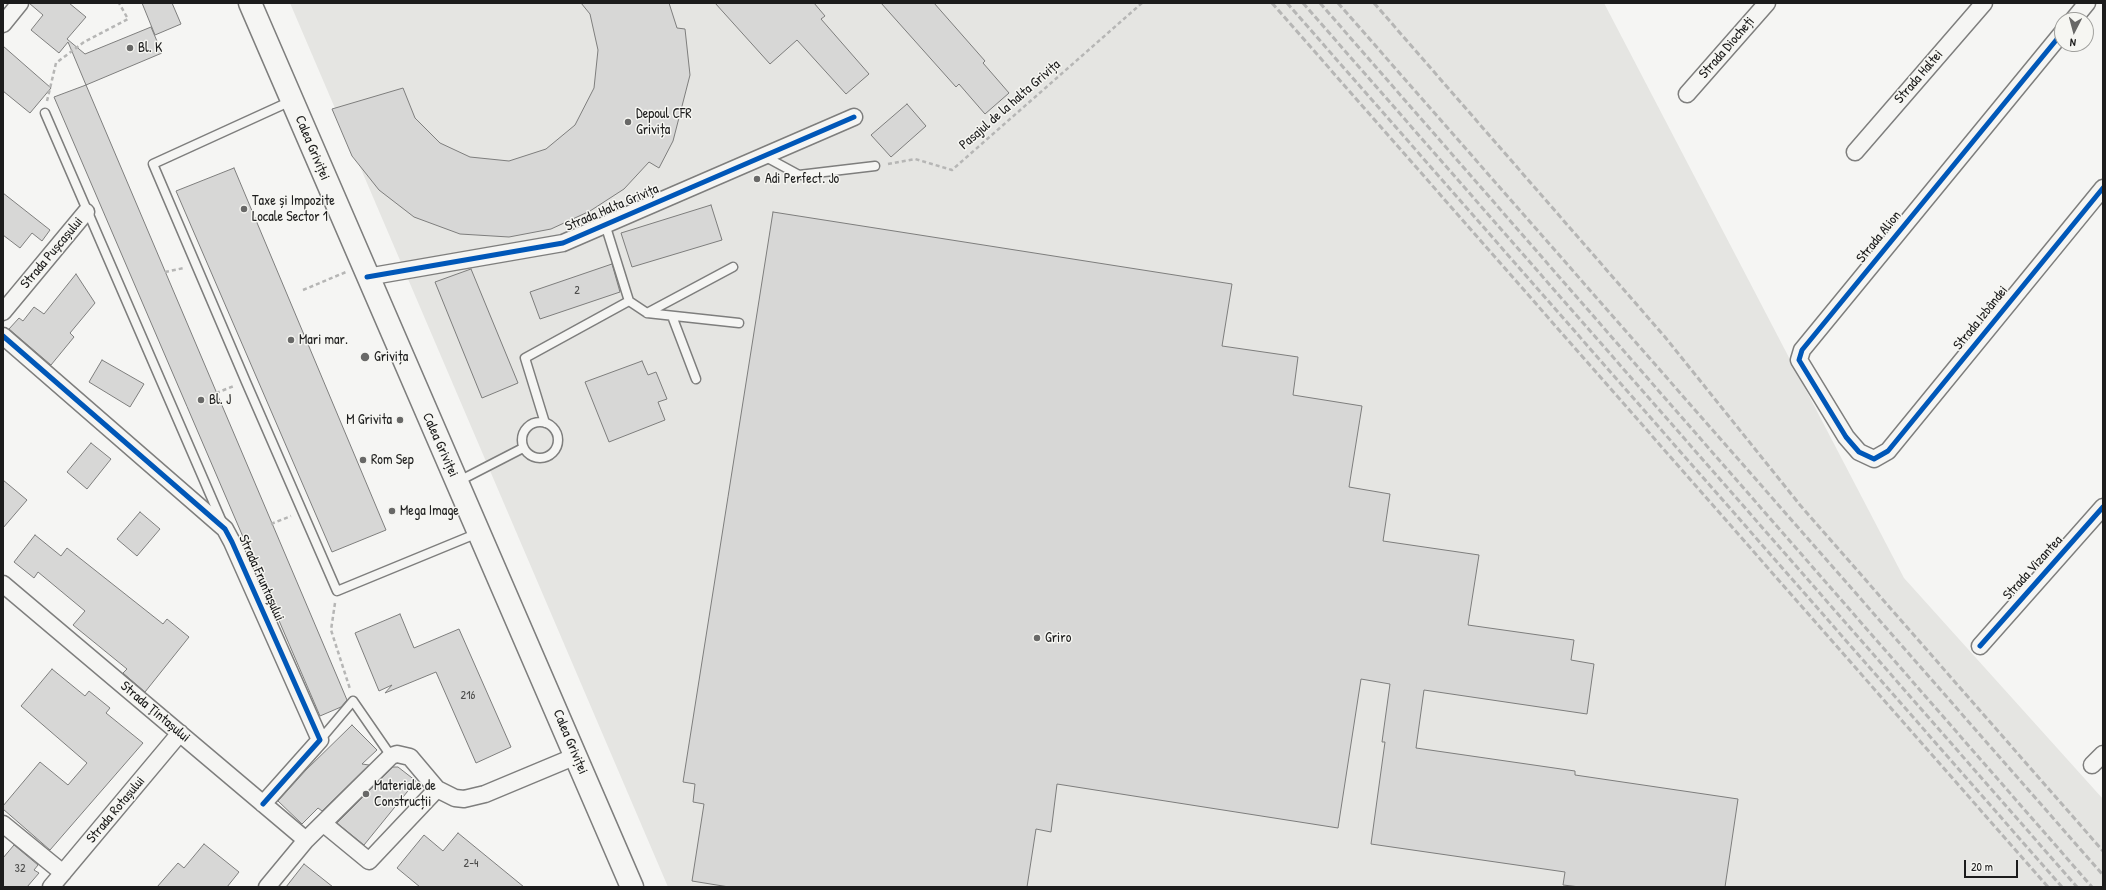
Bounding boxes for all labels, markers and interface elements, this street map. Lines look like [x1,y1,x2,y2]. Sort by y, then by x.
north arrow [2054,12,2094,52]
street label: Strada Diocheți [1696,14,1758,82]
text: N [2069,36,2077,50]
place label: Bl. K [138,40,162,56]
marker: Bl. K [125,43,135,53]
street label: Strada Haltei [1891,47,1947,107]
street label: Pasajul de la halta Grivița [956,57,1064,153]
place label: Depoul CFR Grivița [636,106,692,138]
street label: Calea Griviței [291,113,333,183]
marker: Depoul CFR Grivița [623,117,633,127]
place label: Adi Perfect. Jo [765,171,839,187]
marker: Adi Perfect. Jo [752,174,762,184]
street label: Strada Halta Grivița [563,181,661,235]
place label: Taxe și Impozite Locale Sector 1 [252,193,335,226]
marker: Taxe și Impozite Locale Sector 1 [239,204,249,214]
street label: Strada Alion [1853,208,1905,266]
street label: Strada Pușcașului [17,214,87,292]
street label: Strada Izbândei [1950,283,2012,353]
house number: 2 [574,284,580,298]
place label: Mari mar. [299,332,348,348]
marker: Mari mar. [286,335,296,345]
place label: Grivița [374,349,408,365]
marker: Grivița [359,351,371,363]
place label: Bl. J [209,392,231,408]
marker: Bl. J [196,395,206,405]
street label: Calea Griviței [418,410,462,480]
place label: M Grivita [346,412,392,428]
marker: M Grivita [395,415,405,425]
place label: Rom Sep [371,452,414,468]
marker: Rom Sep [358,455,368,465]
place label: Mega Image [400,503,459,519]
marker: Mega Image [387,506,397,516]
street label: Strada Fruntașului [234,532,288,624]
street label: Strada Vizantea [2000,532,2066,604]
place label: Griro [1045,630,1071,646]
marker: Griro [1032,633,1042,643]
street label: Strada Țintașului [117,678,193,746]
house number: 216 [461,689,475,703]
street label: Calea Griviței [549,707,591,777]
street label: Strada Rotașului [83,773,149,847]
place label: Materiale de Construcții [374,778,436,810]
marker: Materiale de Construcții [361,789,371,799]
scale bar [1966,852,2020,878]
house number: 2-4 [464,857,478,871]
text: 20 m [1971,858,1993,875]
house number: 32 [15,862,25,876]

